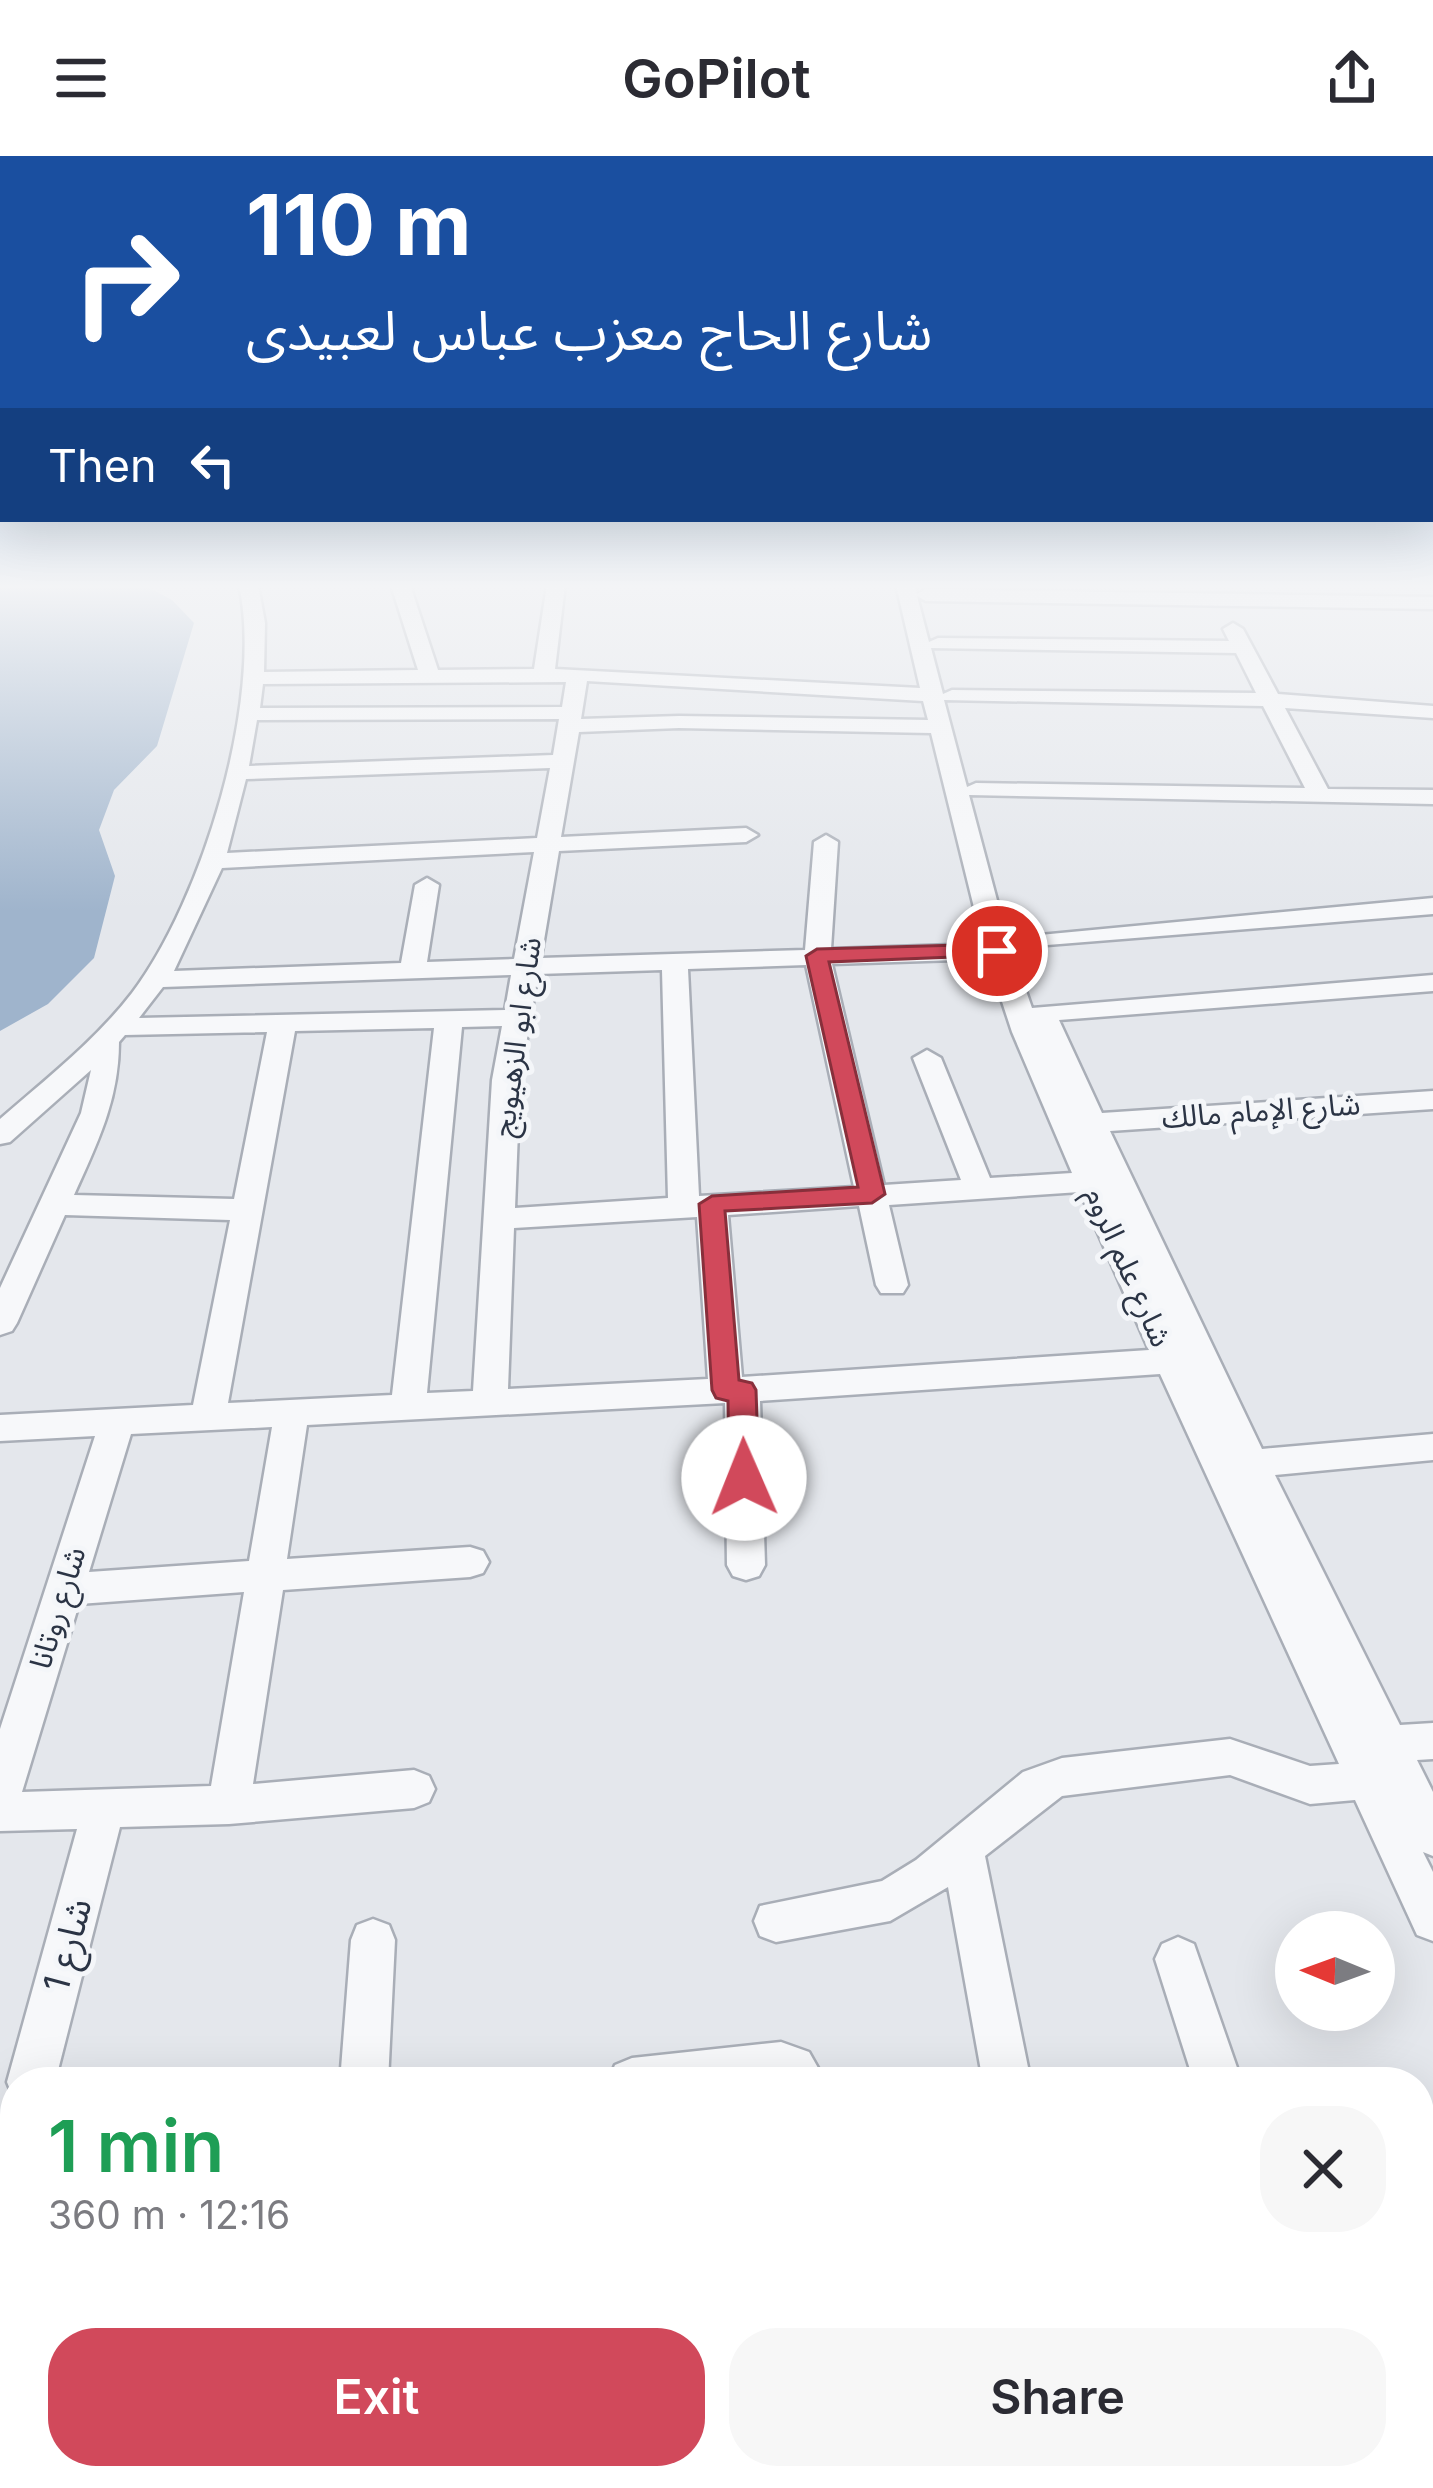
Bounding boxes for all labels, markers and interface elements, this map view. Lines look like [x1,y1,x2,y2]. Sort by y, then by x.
icon: menu [48,45,114,111]
icon: share [1319,45,1385,111]
text: GoPilot [622,46,811,111]
text: 110 m [246,174,472,275]
icon: right [48,204,204,360]
text: شارع الحاج معزب عباس لعبيدى [246,298,932,363]
icon: left [180,432,246,498]
text: Then [48,438,156,493]
pin [946,900,1048,1002]
icon: arrive [964,918,1030,984]
street label: شارع ابو الزهيويج [484,935,553,1140]
street label: شارع الإمام مالك [1160,1085,1362,1140]
street label: شارع علم الروم [1072,1181,1180,1354]
position arrow [681,1415,807,1541]
street label: شارع روتانا [21,1542,97,1675]
street label: شارع 1 [33,1893,105,1998]
north arrow [1275,1911,1395,2031]
map controls [1275,1911,1395,2031]
text: 1 min [48,2102,224,2189]
button: close [1260,2106,1386,2232]
text: 360 m · 12:16 [48,2191,290,2238]
button: Exit [48,2328,705,2466]
button: Share [729,2328,1386,2466]

